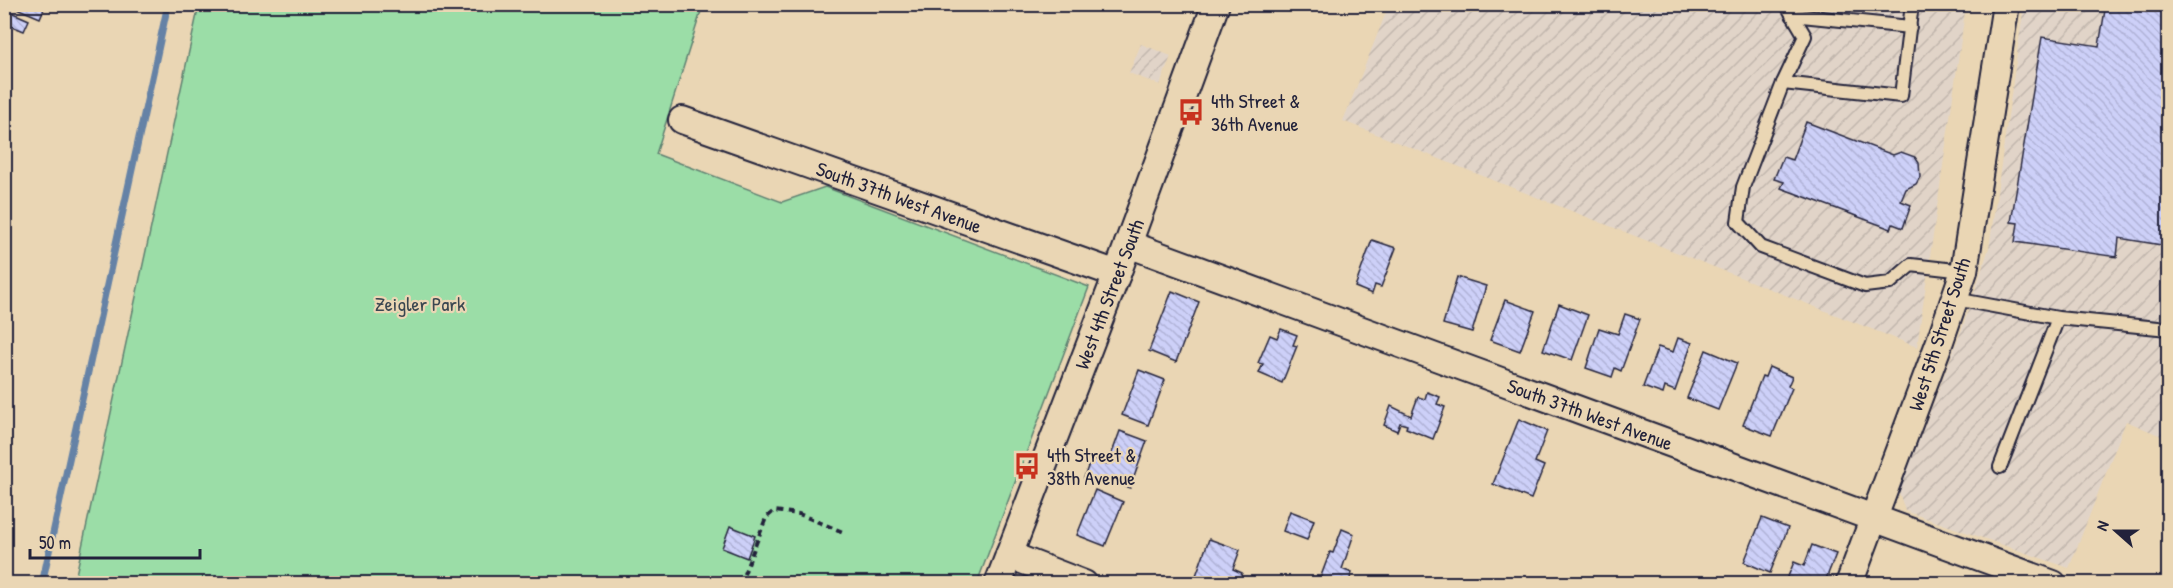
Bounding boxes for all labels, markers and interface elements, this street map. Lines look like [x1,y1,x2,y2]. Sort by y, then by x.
place label: 4th Street & 36th Avenue [1211,87,1300,137]
bus stop icon: 4th Street & 36th Avenue [1176,97,1206,127]
street label: South 37th West Avenue [813,155,985,239]
street label: West 4th Street South [1068,215,1150,373]
street label: West 5th Street South [1902,254,1976,414]
park label: Zeigler Park [375,290,465,317]
street label: South 37th West Avenue [1504,372,1676,456]
place label: 4th Street & 38th Avenue [1047,441,1136,491]
bus stop icon: 4th Street & 38th Avenue [1012,451,1042,481]
north arrow [2086,501,2146,561]
text: N [2090,517,2114,534]
scale bar [30,522,200,560]
text: 50 m [39,530,71,555]

